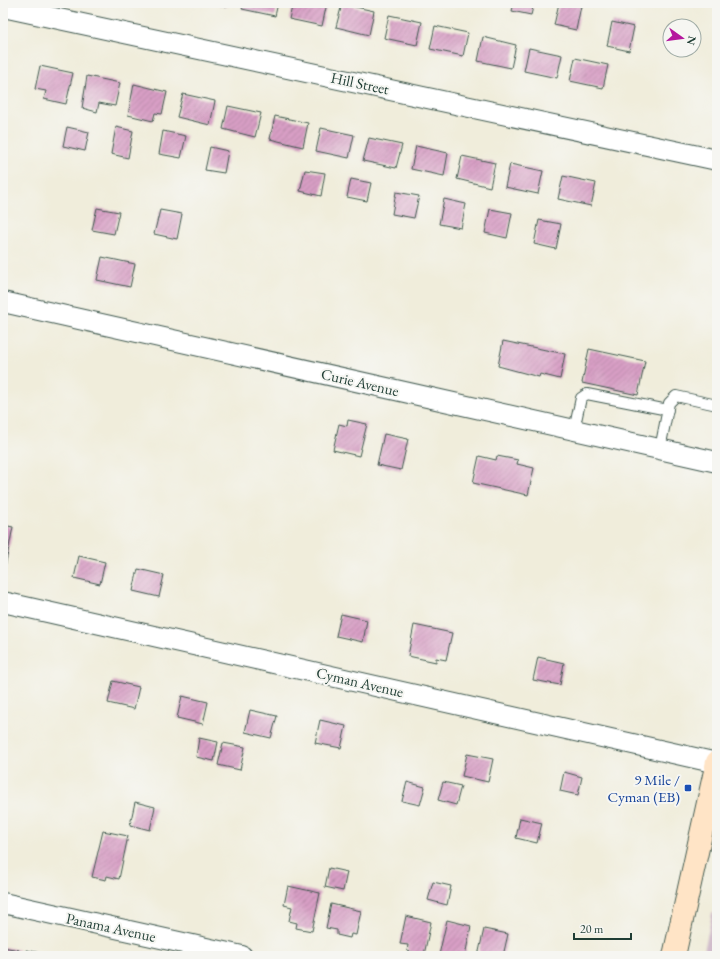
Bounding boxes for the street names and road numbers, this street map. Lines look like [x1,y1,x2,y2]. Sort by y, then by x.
street label: Hill Street [329,68,391,98]
street label: Curie Avenue [319,364,401,400]
street label: Cyman Avenue [315,663,406,701]
street label: Panama Avenue [64,908,158,946]

